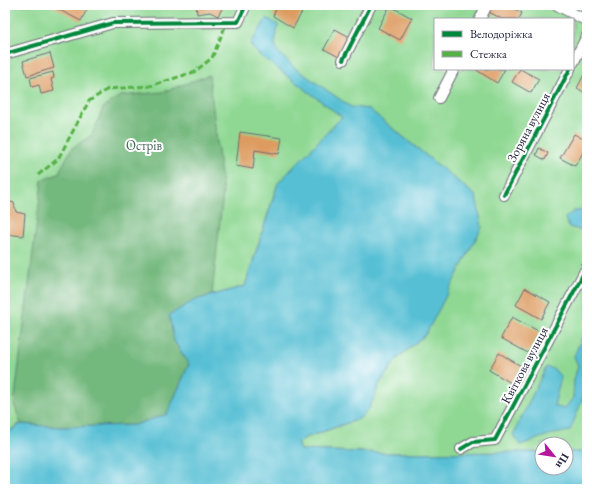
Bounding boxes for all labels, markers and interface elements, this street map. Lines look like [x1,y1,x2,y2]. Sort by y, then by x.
legend [434,18,574,70]
text: Велодоріжка [470,26,533,42]
text: Стежка [470,46,507,62]
street label: Зоряна вулиця [503,89,554,165]
park label: Острів [126,137,162,154]
street label: Квіткова вулиця [497,324,552,407]
north arrow [534,436,574,476]
text: Пн [553,451,572,472]

